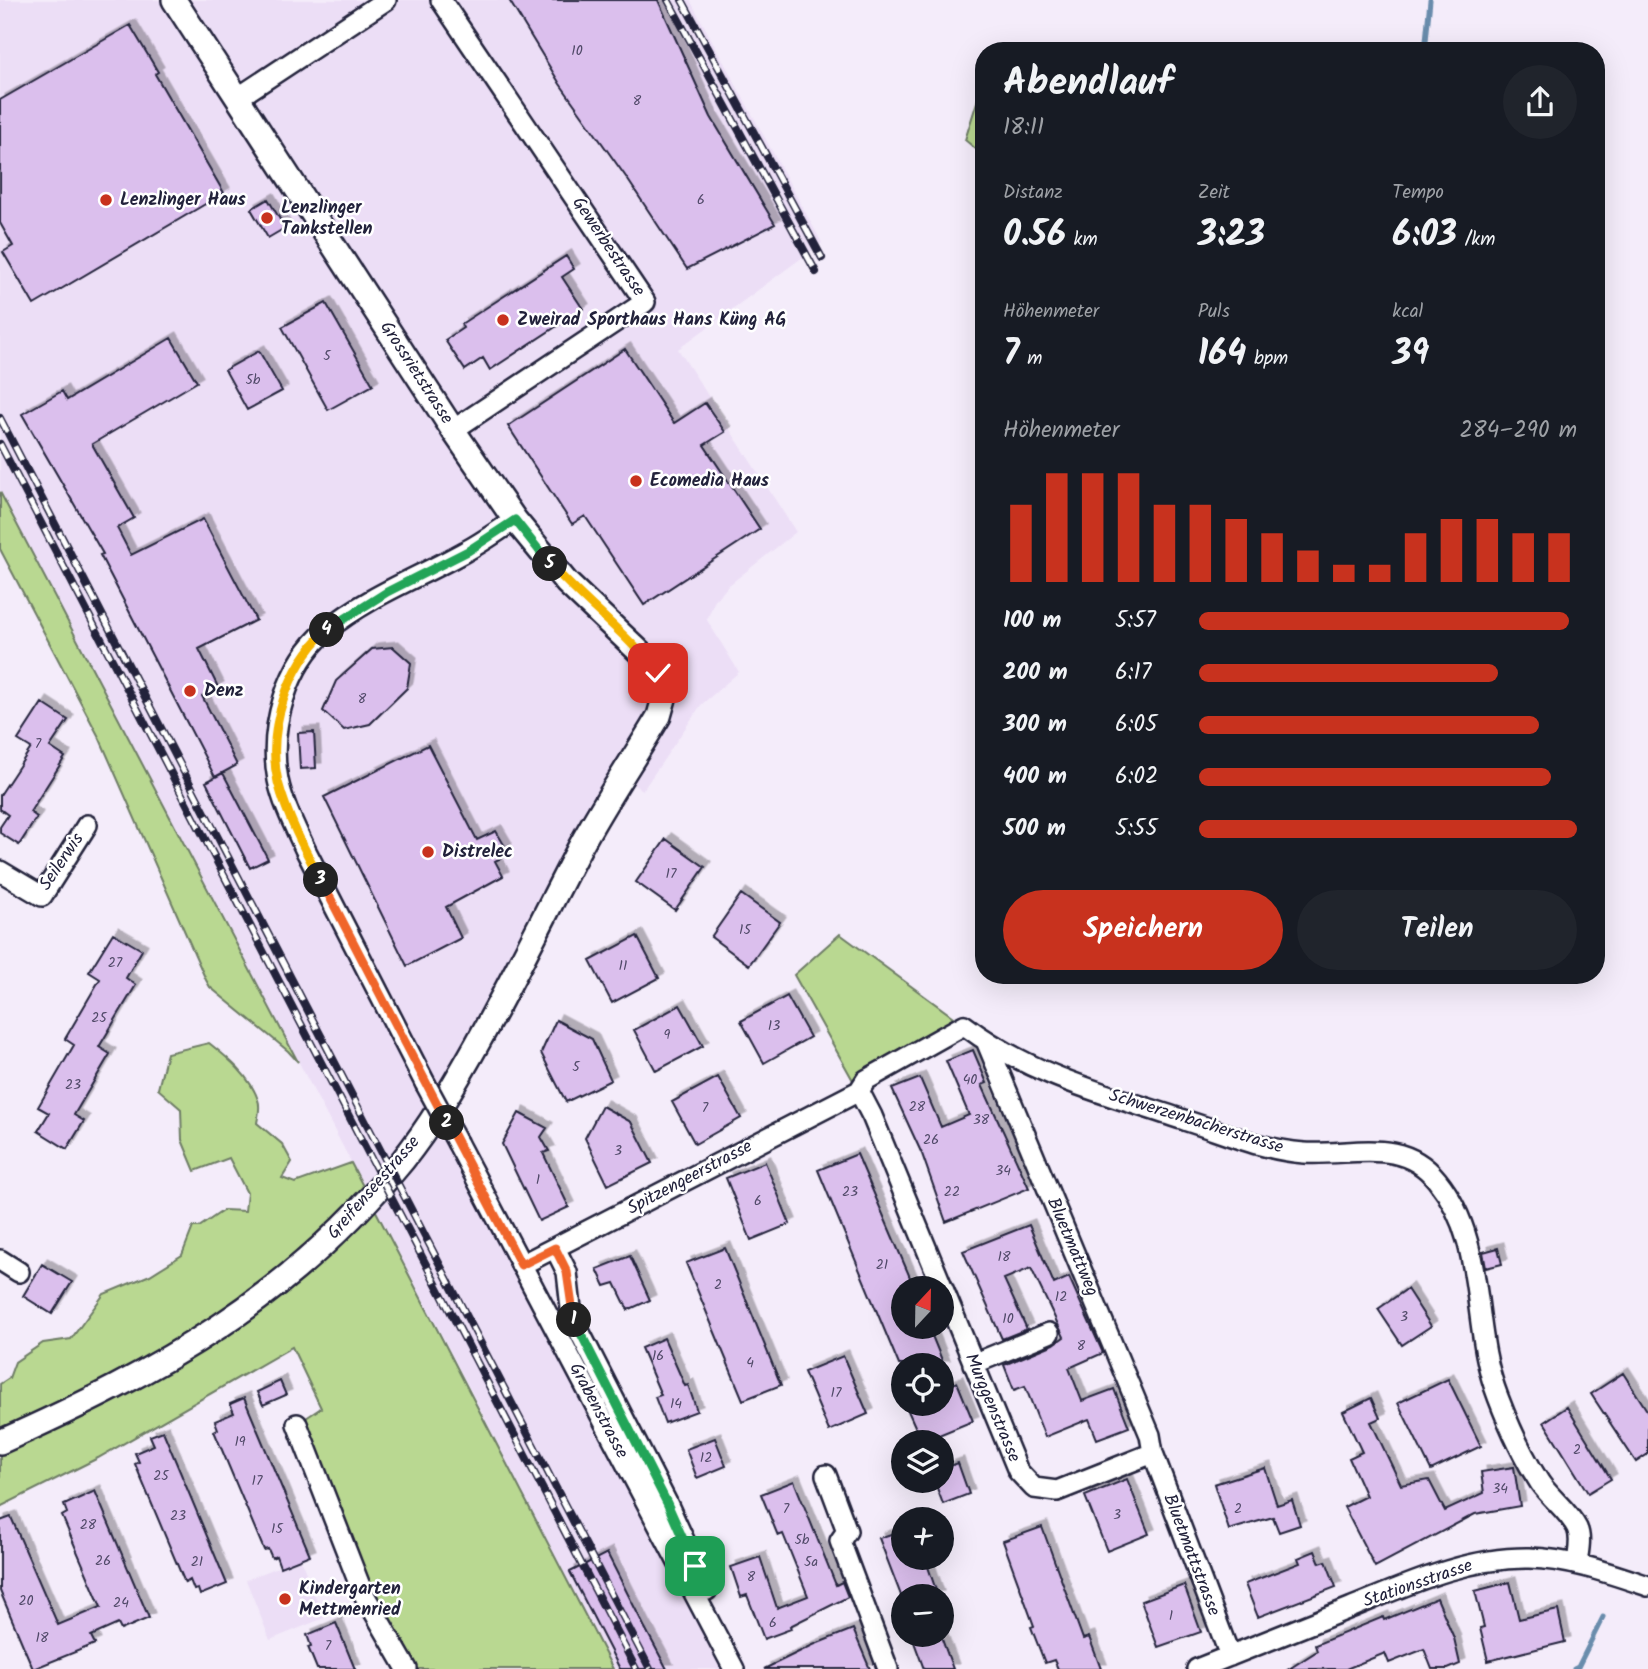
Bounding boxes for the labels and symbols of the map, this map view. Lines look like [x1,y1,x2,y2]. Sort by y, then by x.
house number: 10 [571,40,583,62]
house number: 8 [633,90,642,112]
place label: Lenzlinger Haus [120,186,246,215]
house number: 6 [697,189,705,211]
street label: Gewerbestrasse [564,191,652,303]
marker: Lenzlinger Haus [98,192,114,208]
place label: Lenzlinger Tankstellen [281,194,372,244]
marker: Lenzlinger Tankstellen [259,210,275,226]
place label: Zweirad Sporthaus Hans Küng AG [517,306,786,335]
marker: Zweirad Sporthaus Hans Küng AG [495,312,511,328]
street label: Grossrietstrasse [372,316,460,430]
house number: 5 [323,345,332,367]
house number: 5b [246,369,261,391]
place label: Ecomedia Haus [650,467,770,496]
marker: Ecomedia Haus [628,473,644,489]
pin: 5 [532,546,568,582]
pin: 4 [310,612,344,648]
pin [628,643,688,703]
place label: Denz [204,677,244,706]
marker: Denz [182,683,198,699]
house number: 8 [358,688,367,710]
house number: 7 [35,733,42,755]
street label: Seilerwis [32,827,92,897]
place label: Distrelec [442,838,513,867]
marker: Distrelec [420,844,436,860]
pin: 3 [304,862,338,898]
house number: 17 [666,863,677,885]
house number: 15 [739,919,752,941]
house number: 27 [108,952,123,974]
house number: 11 [619,955,627,977]
house number: 25 [91,1007,108,1029]
house number: 13 [768,1015,780,1037]
house number: 9 [664,1024,671,1046]
house number: 5 [572,1056,581,1078]
house number: 40 [963,1069,977,1091]
house number: 23 [65,1074,81,1096]
street label: Schwerzenbacherstrasse [1105,1082,1287,1162]
house number: 28 [909,1096,926,1118]
house number: 7 [702,1097,709,1119]
pin: 2 [430,1106,464,1140]
house number: 38 [973,1109,990,1131]
street label: Greifenseestrasse [320,1129,428,1247]
house number: 26 [923,1129,939,1151]
street label: Spitzengeerstrasse [622,1133,758,1223]
house number: 3 [614,1140,622,1162]
house number: 34 [995,1160,1011,1182]
house number: 1 [536,1169,540,1191]
house number: 23 [842,1181,858,1203]
house number: 22 [944,1181,960,1203]
house number: 6 [754,1190,762,1212]
street label: Bluetmattweg [1038,1193,1106,1301]
house number: 18 [998,1246,1011,1268]
house number: 21 [876,1254,888,1276]
house number: 2 [714,1274,722,1296]
north arrow [891,1276,954,1339]
house number: 12 [1055,1286,1067,1308]
pin: 1 [556,1302,592,1338]
house number: 3 [1400,1306,1408,1328]
house number: 10 [1002,1308,1014,1330]
house number: 8 [1077,1335,1086,1357]
house number: 16 [652,1345,664,1367]
street label: Murggenstrasse [956,1349,1028,1467]
house number: 4 [746,1352,754,1374]
street label: Grabenstrasse [561,1358,635,1464]
house number: 17 [831,1382,842,1404]
house number: 14 [670,1393,682,1415]
house number: 19 [234,1431,246,1453]
house number: 2 [1573,1439,1581,1461]
house number: 12 [700,1447,712,1469]
house number: 25 [153,1465,170,1487]
house number: 17 [252,1470,263,1492]
house number: 34 [1492,1478,1508,1500]
street label: Bluetmattstrasse [1154,1490,1228,1620]
house number: 7 [783,1498,790,1520]
house number: 2 [1234,1498,1242,1520]
house number: 3 [1113,1504,1121,1526]
house number: 23 [170,1505,186,1527]
house number: 28 [80,1514,97,1536]
house number: 15 [271,1518,284,1540]
house number: 5b [795,1529,810,1551]
pin [665,1536,725,1596]
house number: 26 [95,1550,111,1572]
house number: 21 [191,1551,203,1573]
house number: 5a [804,1551,818,1573]
street label: Stationsstrasse [1359,1552,1477,1616]
house number: 8 [747,1566,756,1588]
place label: Kindergarten Mettmenried [299,1575,401,1625]
house number: 20 [18,1590,34,1612]
marker: Kindergarten Mettmenried [277,1591,293,1607]
house number: 24 [113,1592,129,1614]
house number: 1 [1169,1605,1173,1627]
house number: 6 [769,1612,777,1634]
house number: 18 [36,1627,49,1649]
house number: 7 [325,1635,332,1657]

